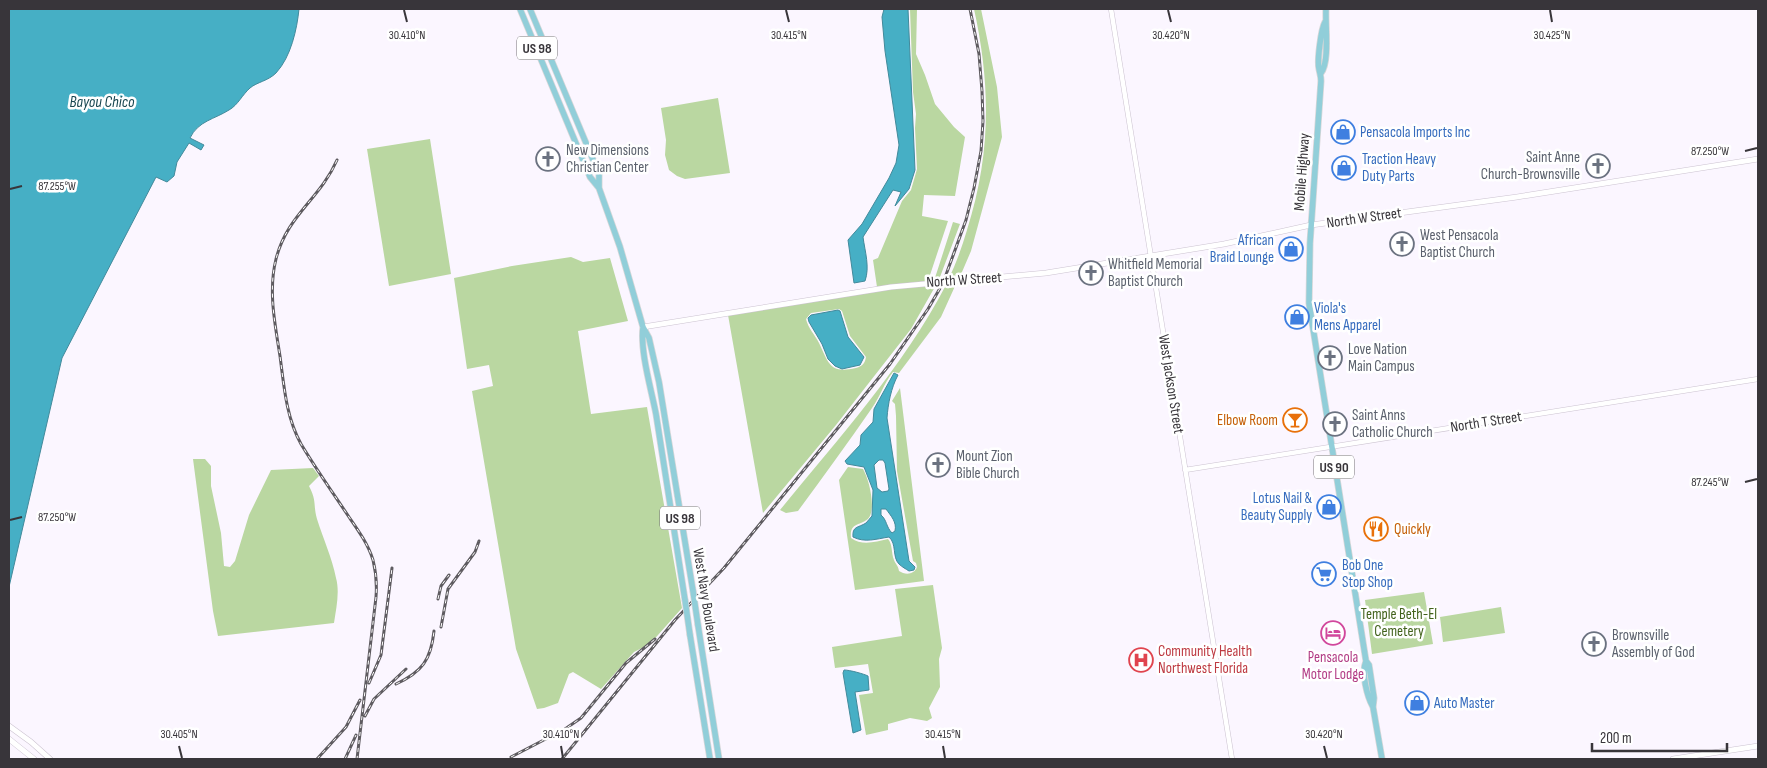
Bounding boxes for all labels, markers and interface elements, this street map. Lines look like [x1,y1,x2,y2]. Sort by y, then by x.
text: 30.410°N [389,28,425,43]
text: 30.415°N [771,28,807,43]
text: 30.420°N [1152,28,1190,43]
text: 30.425°N [1534,28,1570,43]
road number: US 98 [517,36,557,59]
water label: Bayou Chico [70,93,135,112]
shop icon: Pensacola Imports Inc [1330,119,1356,145]
place label: Pensacola Imports Inc [1360,123,1470,142]
street label: Mobile Highway [1290,132,1314,211]
place label: New Dimensions Christian Center [566,141,649,177]
text: 87.250°W [1691,144,1729,159]
church icon: New Dimensions Christian Center [535,146,561,172]
place label: Saint Anne Church-Brownsville [1481,148,1580,184]
place label: Traction Heavy Duty Parts [1362,150,1436,186]
church icon: Saint Anne Church-Brownsville [1585,153,1611,179]
shop icon: Traction Heavy Duty Parts [1331,155,1357,181]
text: 87.255°W [38,179,76,194]
street label: North W Street [1325,203,1403,233]
place label: West Pensacola Baptist Church [1420,226,1499,262]
place label: African Braid Lounge [1210,231,1274,267]
church icon: West Pensacola Baptist Church [1389,231,1415,257]
shop icon: African Braid Lounge [1278,236,1304,262]
place label: Whitfield Memorial Baptist Church [1108,255,1202,291]
church icon: Whitfield Memorial Baptist Church [1078,260,1104,286]
street label: North W Street [926,268,1003,292]
place label: Viola's Mens Apparel [1314,299,1381,335]
shop icon: Viola's Mens Apparel [1284,304,1310,330]
street label: West Jackson Street [1154,333,1188,435]
place label: Love Nation Main Campus [1348,340,1415,376]
church icon: Love Nation Main Campus [1317,345,1343,371]
place label: Saint Anns Catholic Church [1352,406,1433,442]
bar icon: Elbow Room [1282,407,1308,433]
street label: North T Street [1449,407,1523,437]
place label: Elbow Room [1217,411,1278,430]
church icon: Saint Anns Catholic Church [1322,411,1348,437]
place label: Mount Zion Bible Church [956,447,1019,483]
church icon: Mount Zion Bible Church [925,452,951,478]
road number: US 90 [1314,456,1354,478]
text: 87.245°W [1691,475,1729,490]
place label: Lotus Nail & Beauty Supply [1241,489,1312,525]
shop icon: Lotus Nail & Beauty Supply [1316,494,1342,520]
road number: US 98 [660,506,700,530]
text: 87.250°W [38,510,76,525]
restaurant icon: Quickly [1363,516,1389,542]
place label: Quickly [1394,520,1431,539]
street label: West Navy Boulevard [688,547,724,653]
place label: Bob One Stop Shop [1342,556,1393,592]
supermarket icon: Bob One Stop Shop [1311,561,1337,587]
park label: Temple Beth-El Cemetery [1361,605,1437,641]
hotel icon: Pensacola Motor Lodge [1320,620,1346,646]
place label: Brownsville Assembly of God [1611,626,1695,662]
church icon: Brownsville Assembly of God [1581,631,1607,657]
place label: Community Health Northwest Florida [1158,642,1252,678]
hospital icon: Community Health Northwest Florida [1128,647,1154,673]
place label: Pensacola Motor Lodge [1302,648,1364,684]
shop icon: Auto Master [1404,690,1430,716]
place label: Auto Master [1433,694,1495,713]
scale bar [1592,720,1727,752]
text: 30.405°N [160,727,198,742]
text: 30.410°N [543,727,579,742]
text: 30.415°N [925,727,961,742]
text: 30.420°N [1305,727,1343,742]
text: 200 m [1600,729,1632,748]

